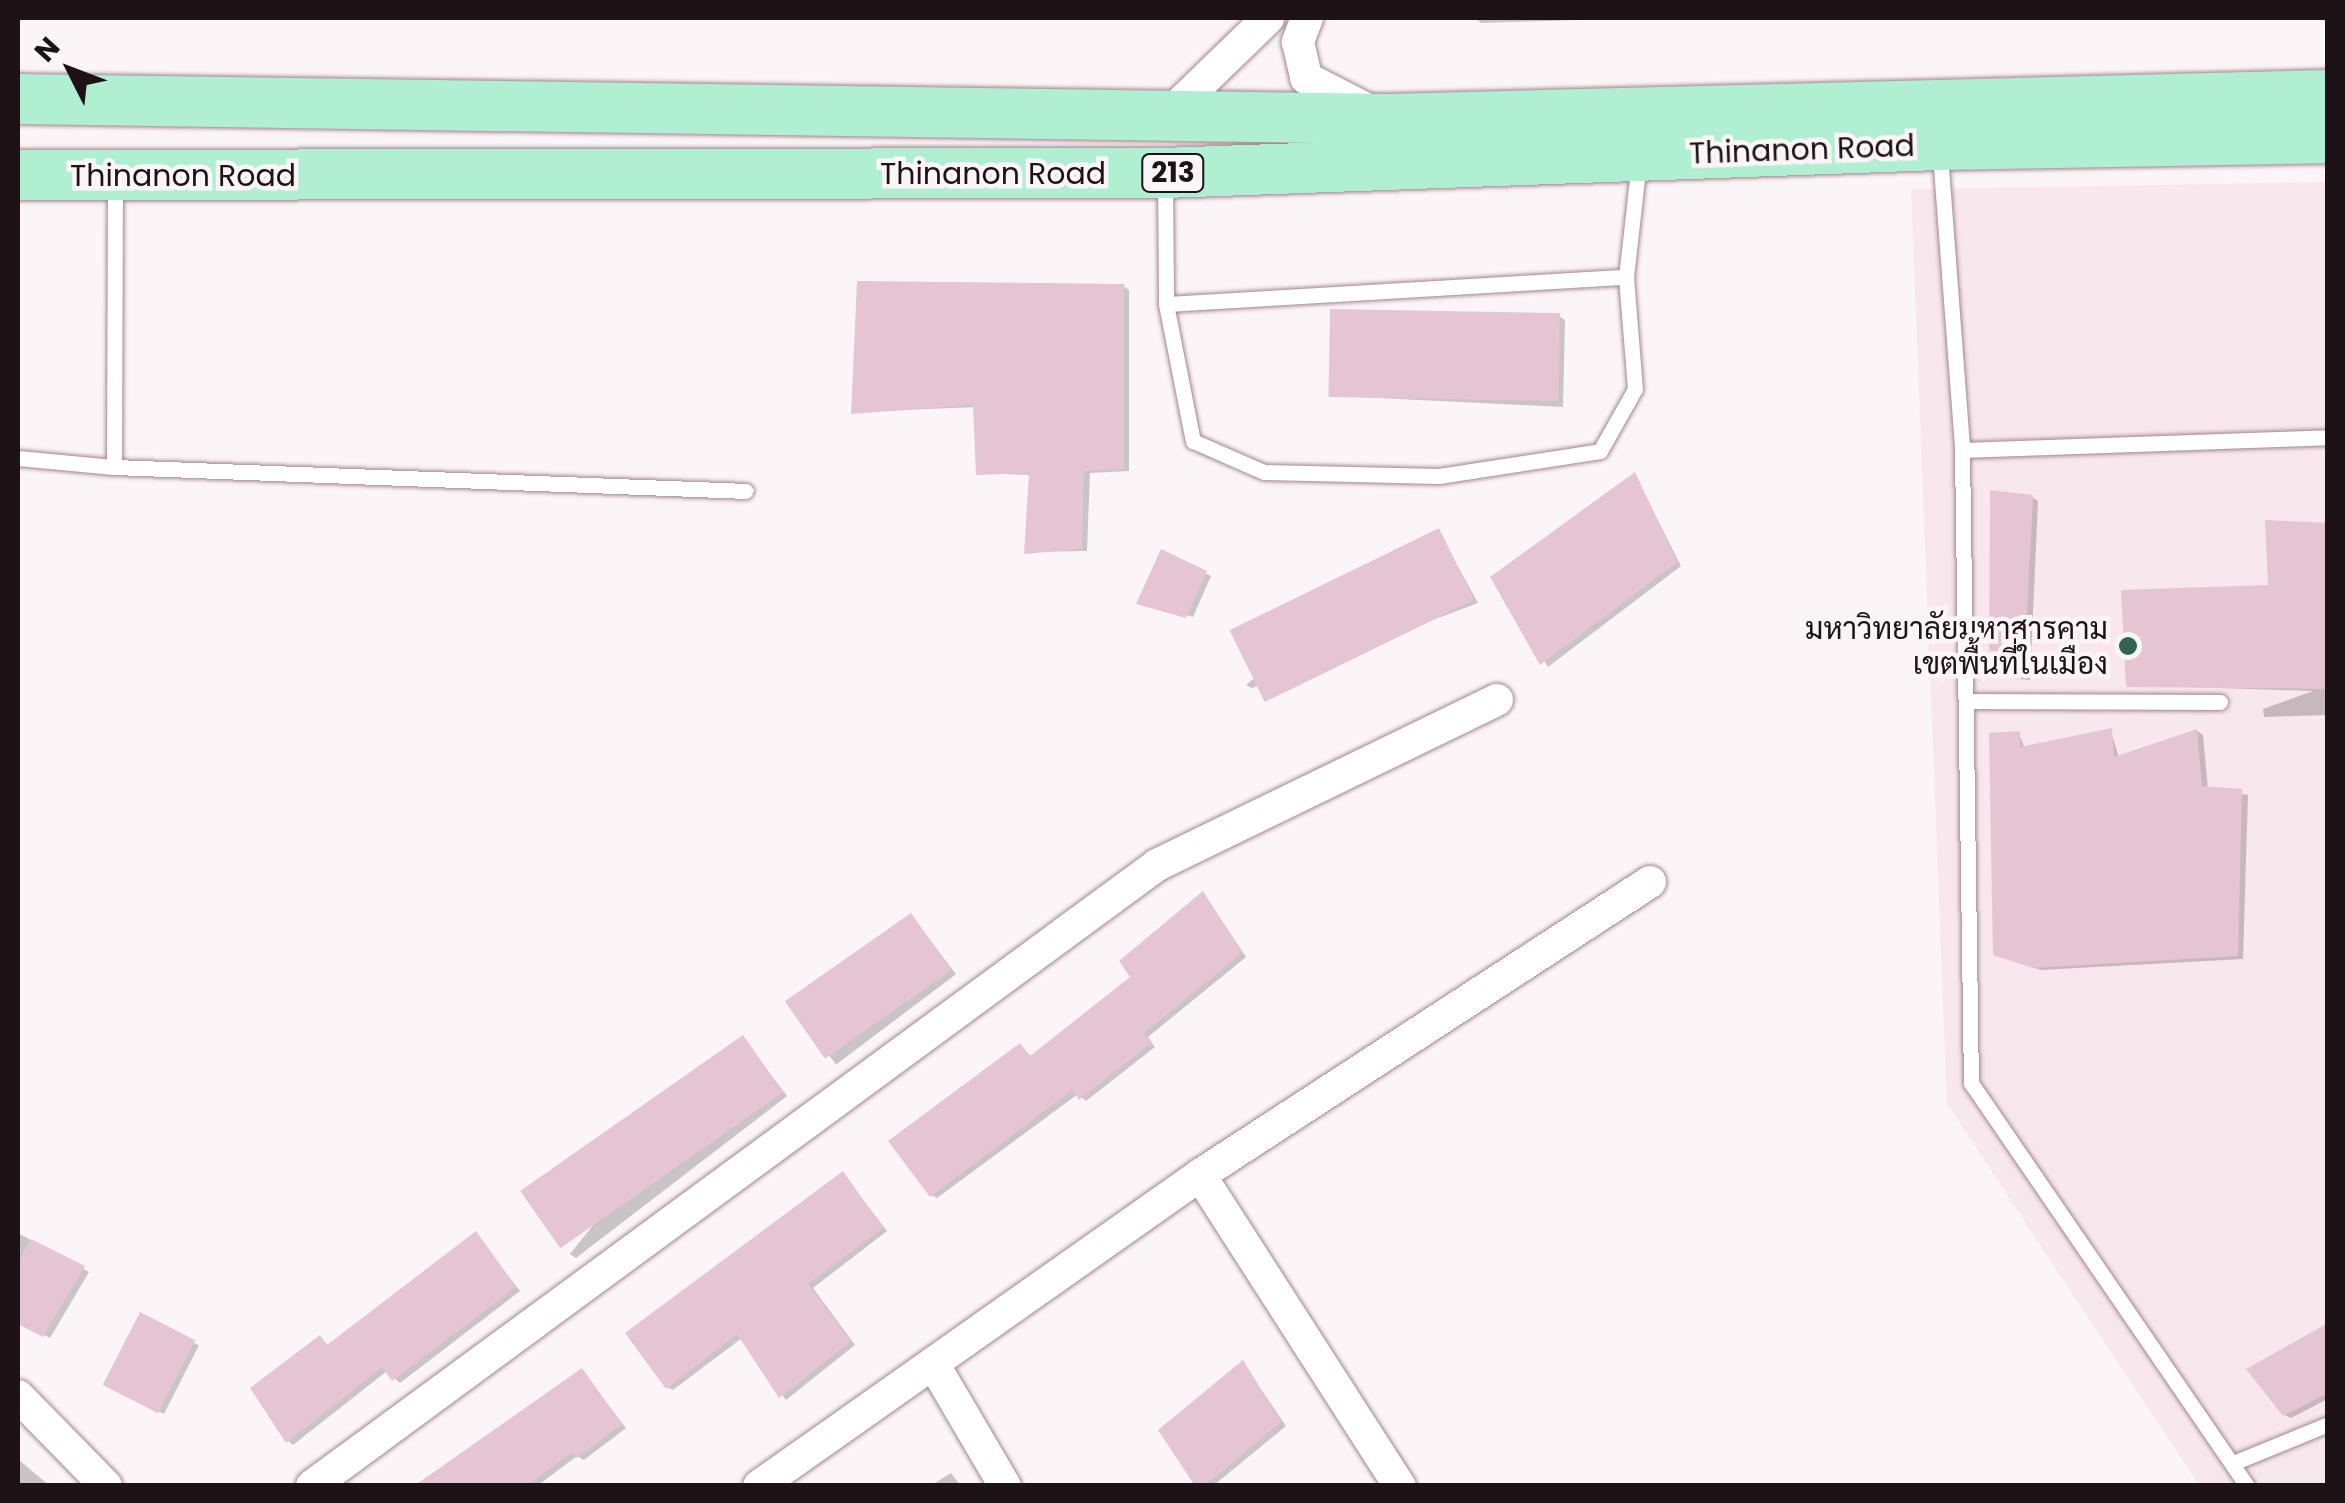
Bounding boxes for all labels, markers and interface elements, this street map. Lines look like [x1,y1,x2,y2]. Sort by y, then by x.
north arrow [20,20,120,120]
text: N [26,29,69,70]
street label: Thinanon Road [1688,128,1916,172]
road number: 213 [1140,150,1206,196]
street label: Thinanon Road [880,156,1106,192]
street label: Thinanon Road [70,158,296,194]
place label: มหาวิทยาลัยมหาสารคาม เขตพื้นที่ในเมือง [1805,611,2108,682]
marker: มหาวิทยาลัยมหาสารคาม เขตพื้นที่ในเมือง [2117,635,2139,657]

